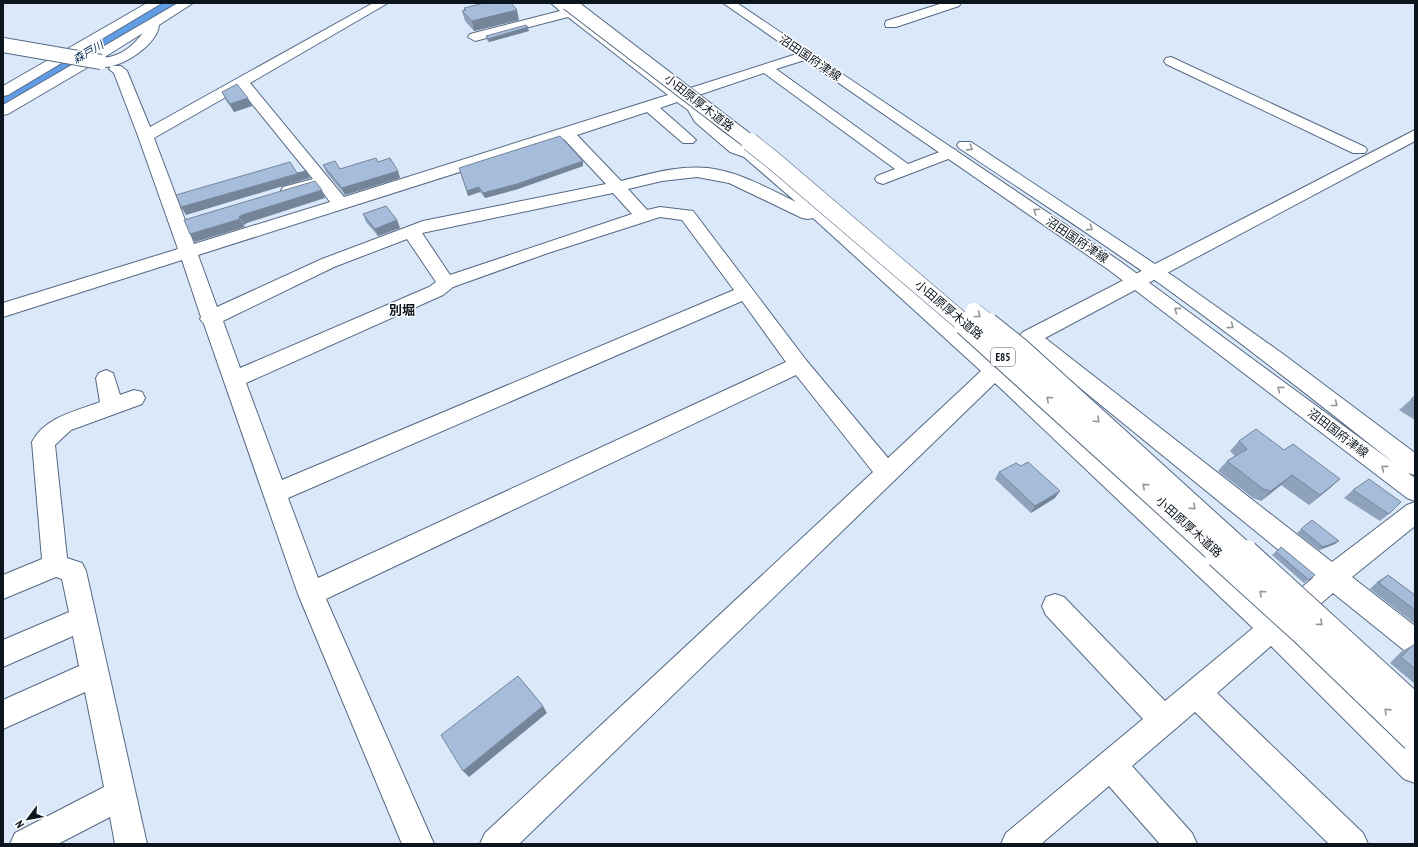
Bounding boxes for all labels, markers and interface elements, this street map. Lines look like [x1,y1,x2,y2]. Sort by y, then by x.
street label: 沼田国府津線 [776,31,844,84]
water label: 森戸川 [70,37,107,66]
street label: 小田原厚木道路 [662,71,737,134]
one-way arrow [966,143,973,151]
one-way arrow [1033,209,1040,216]
street label: 沼田国府津線 [1043,213,1111,266]
one-way arrow [1086,223,1093,230]
street label: 小田原厚木道路 [912,277,986,342]
district label: 別堀 [389,302,415,319]
one-way arrow [1174,308,1181,315]
one-way arrow [974,311,981,318]
one-way arrow [1226,321,1233,328]
road number: E85 [991,348,1015,366]
one-way arrow [1278,387,1285,394]
one-way arrow [1046,396,1054,403]
one-way arrow [1330,399,1337,406]
street label: 沼田国府津線 [1305,405,1372,460]
one-way arrow [1092,415,1100,422]
one-way arrow [1381,465,1388,472]
one-way arrow [1142,484,1150,491]
street label: 小田原厚木道路 [1153,493,1226,560]
one-way arrow [1188,502,1196,510]
one-way arrow [1259,590,1267,597]
one-way arrow [1316,618,1323,625]
one-way arrow [1384,708,1392,716]
north arrow [8,799,48,839]
text: N [12,818,27,831]

